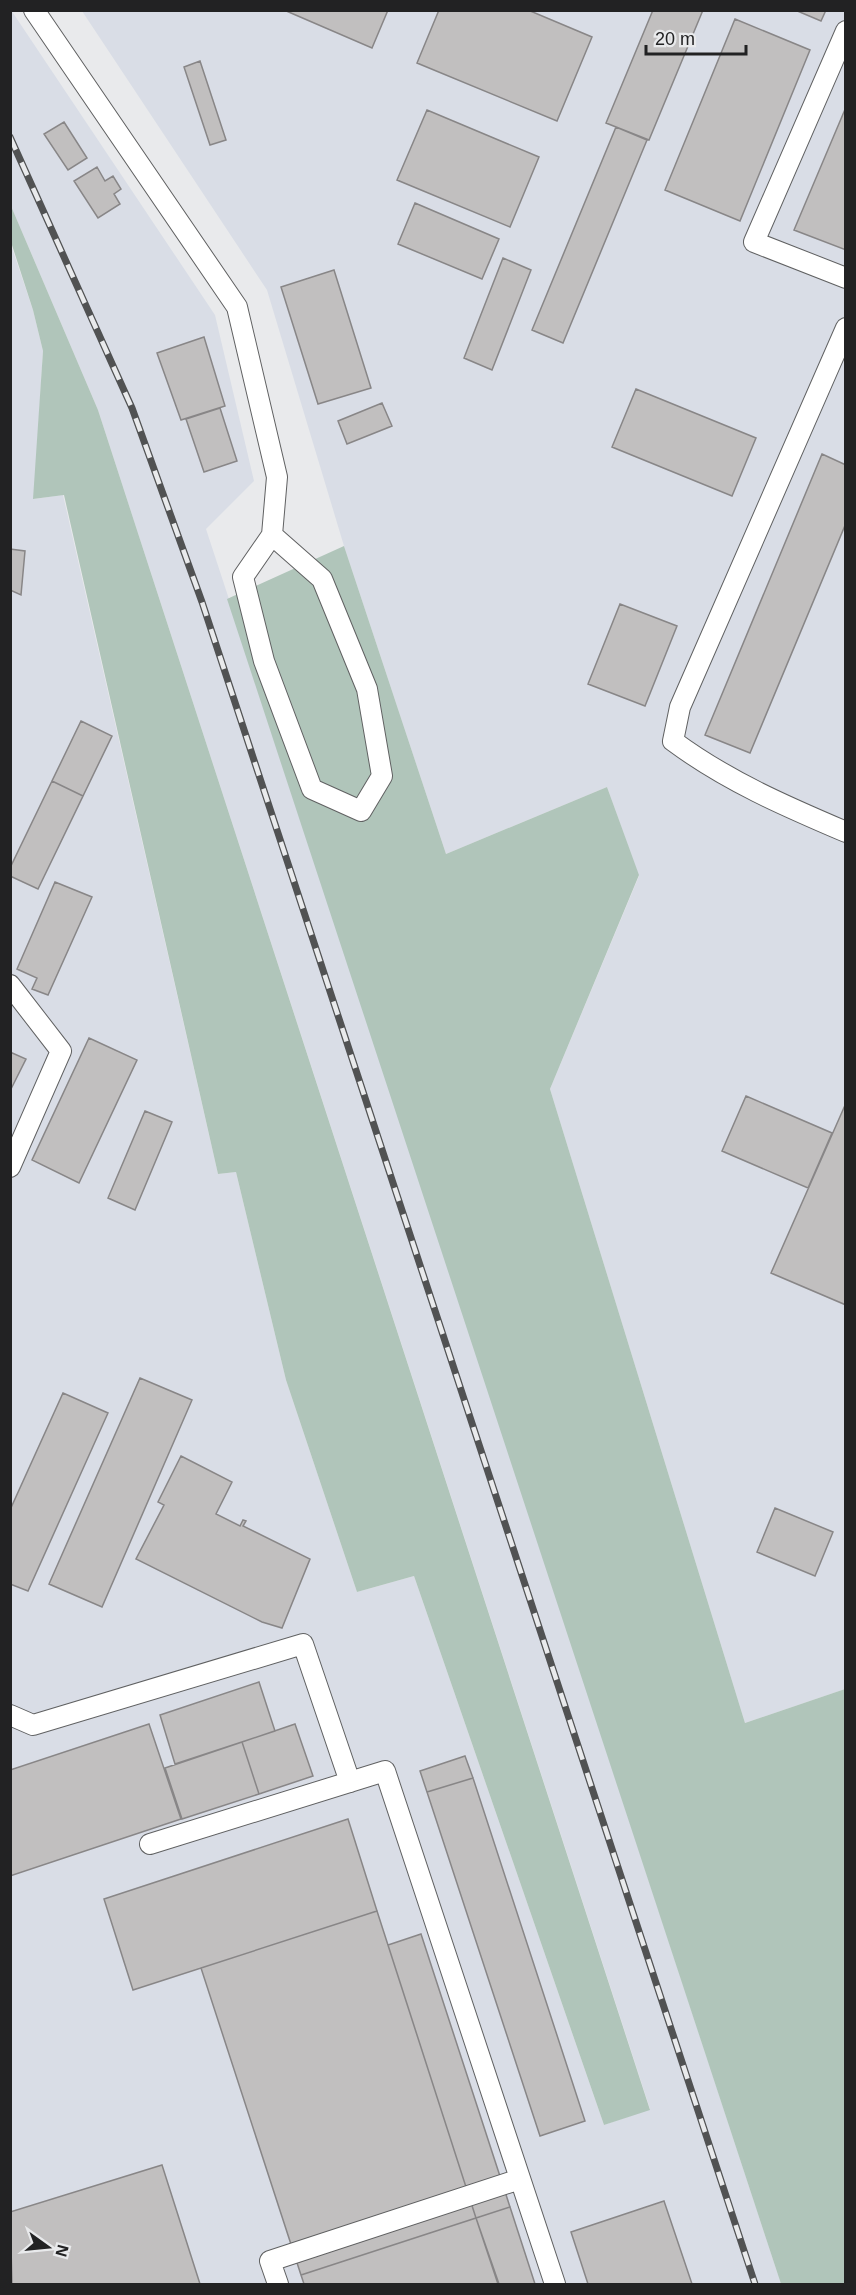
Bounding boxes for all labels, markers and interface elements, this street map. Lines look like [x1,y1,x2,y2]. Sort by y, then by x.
scale bar [646,18,746,56]
text: 20 m [655,29,695,49]
north arrow [18,2217,78,2277]
text: N [52,2243,72,2259]

